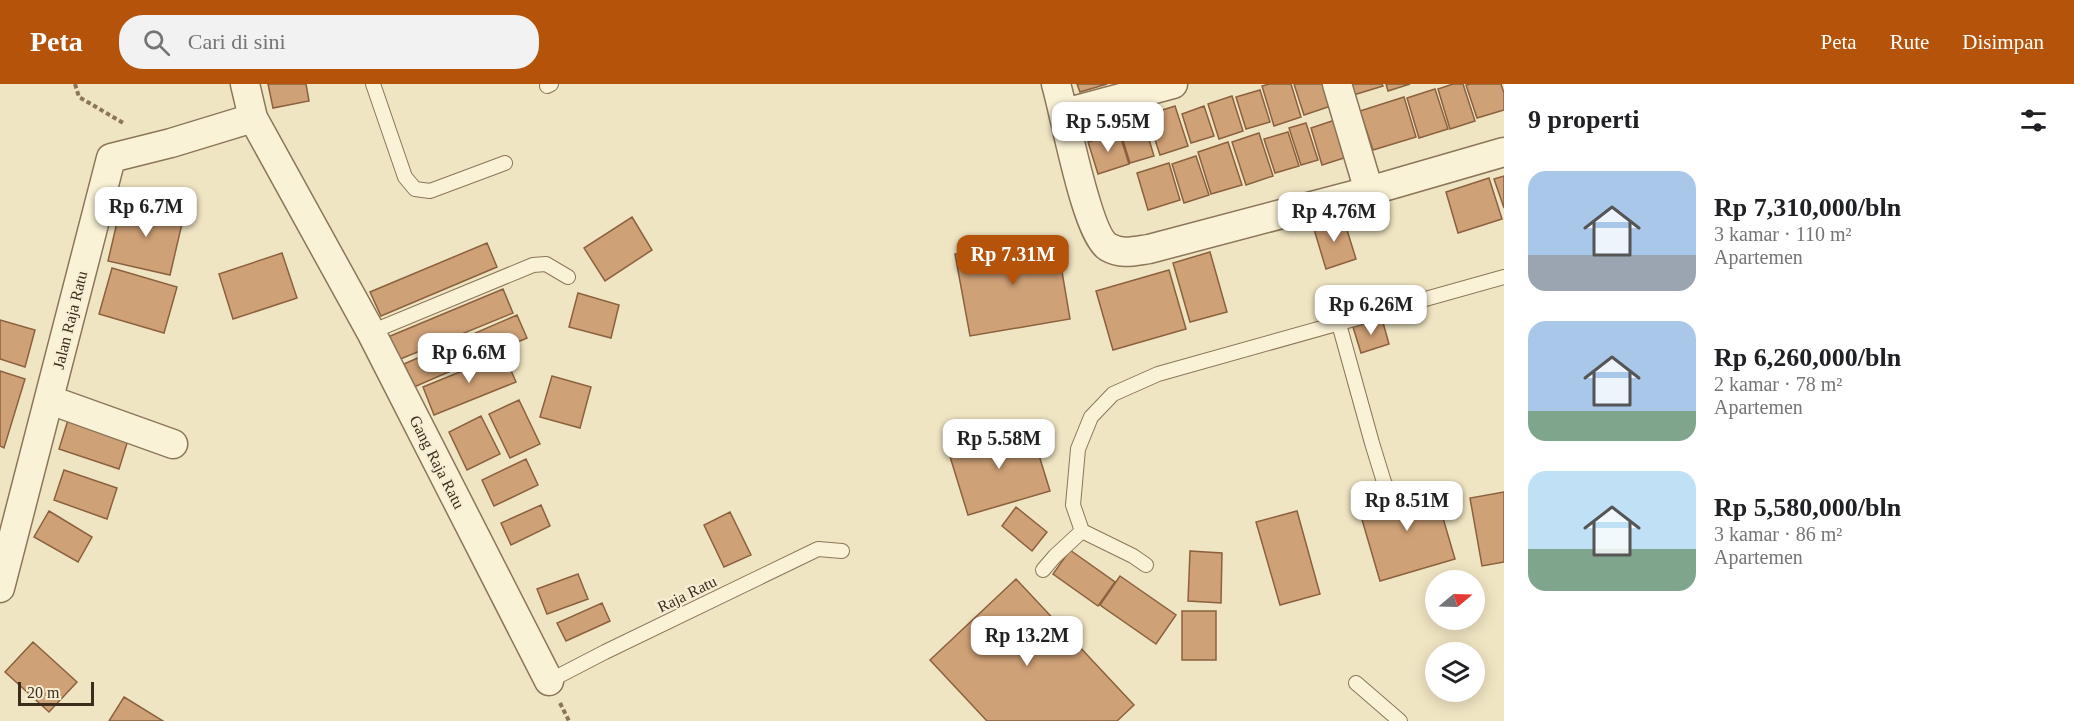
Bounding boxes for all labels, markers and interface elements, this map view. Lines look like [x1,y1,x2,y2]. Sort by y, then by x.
search box [119,15,539,69]
text: Peta [30,26,83,57]
icon: search [140,26,173,59]
text: Cari di sini [188,29,286,54]
text: Peta [1821,30,1857,54]
text: Rute [1890,30,1929,54]
text: Disimpan [1962,30,2044,54]
pin: Rp 5.95M [1046,102,1170,153]
icon: filters [2017,104,2050,137]
text: 9 properti [1528,105,1639,134]
text: Rp 5.95M [1066,110,1150,132]
pin: Rp 6.7M [91,187,201,238]
pin: Rp 4.76M [1272,192,1396,243]
text: Rp 7,310,000/bln [1714,193,1901,222]
text: Rp 6.7M [109,195,183,217]
icon: home [1576,195,1648,267]
text: Rp 4.76M [1292,200,1376,222]
text: 3 kamar · 110 m² [1714,223,1851,245]
pin: Rp 7.31M [951,235,1075,286]
text: Rp 7.31M [971,243,1055,265]
text: Apartemen [1714,246,1803,268]
street label: Jalan Raja Ratu [50,269,91,371]
pin: Rp 6.26M [1309,285,1433,336]
text: Rp 6.26M [1329,293,1413,315]
pin: Rp 6.6M [414,333,524,384]
text: Rp 6.6M [432,341,506,363]
text: Rp 6,260,000/bln [1714,343,1901,372]
icon: home [1576,345,1648,417]
text: 2 kamar · 78 m² [1714,373,1842,395]
text: Apartemen [1714,396,1803,418]
street label: Gang Raja Ratu [405,413,468,512]
pin: Rp 5.58M [937,419,1061,470]
text: Rp 5.58M [957,427,1041,449]
pin: Rp 8.51M [1345,481,1469,532]
text: Rp 8.51M [1365,489,1449,511]
text: Rp 5,580,000/bln [1714,493,1901,522]
icon: home [1576,495,1648,567]
text: 3 kamar · 86 m² [1714,523,1842,545]
text: Apartemen [1714,546,1803,568]
north arrow [1425,570,1485,630]
map controls [1425,570,1485,702]
street label: Raja Ratu [655,572,720,616]
pin: Rp 13.2M [965,616,1089,667]
text: Rp 13.2M [985,624,1069,646]
button: layers [1425,642,1485,702]
scale bar [18,679,94,706]
text: 20 m [27,684,59,701]

